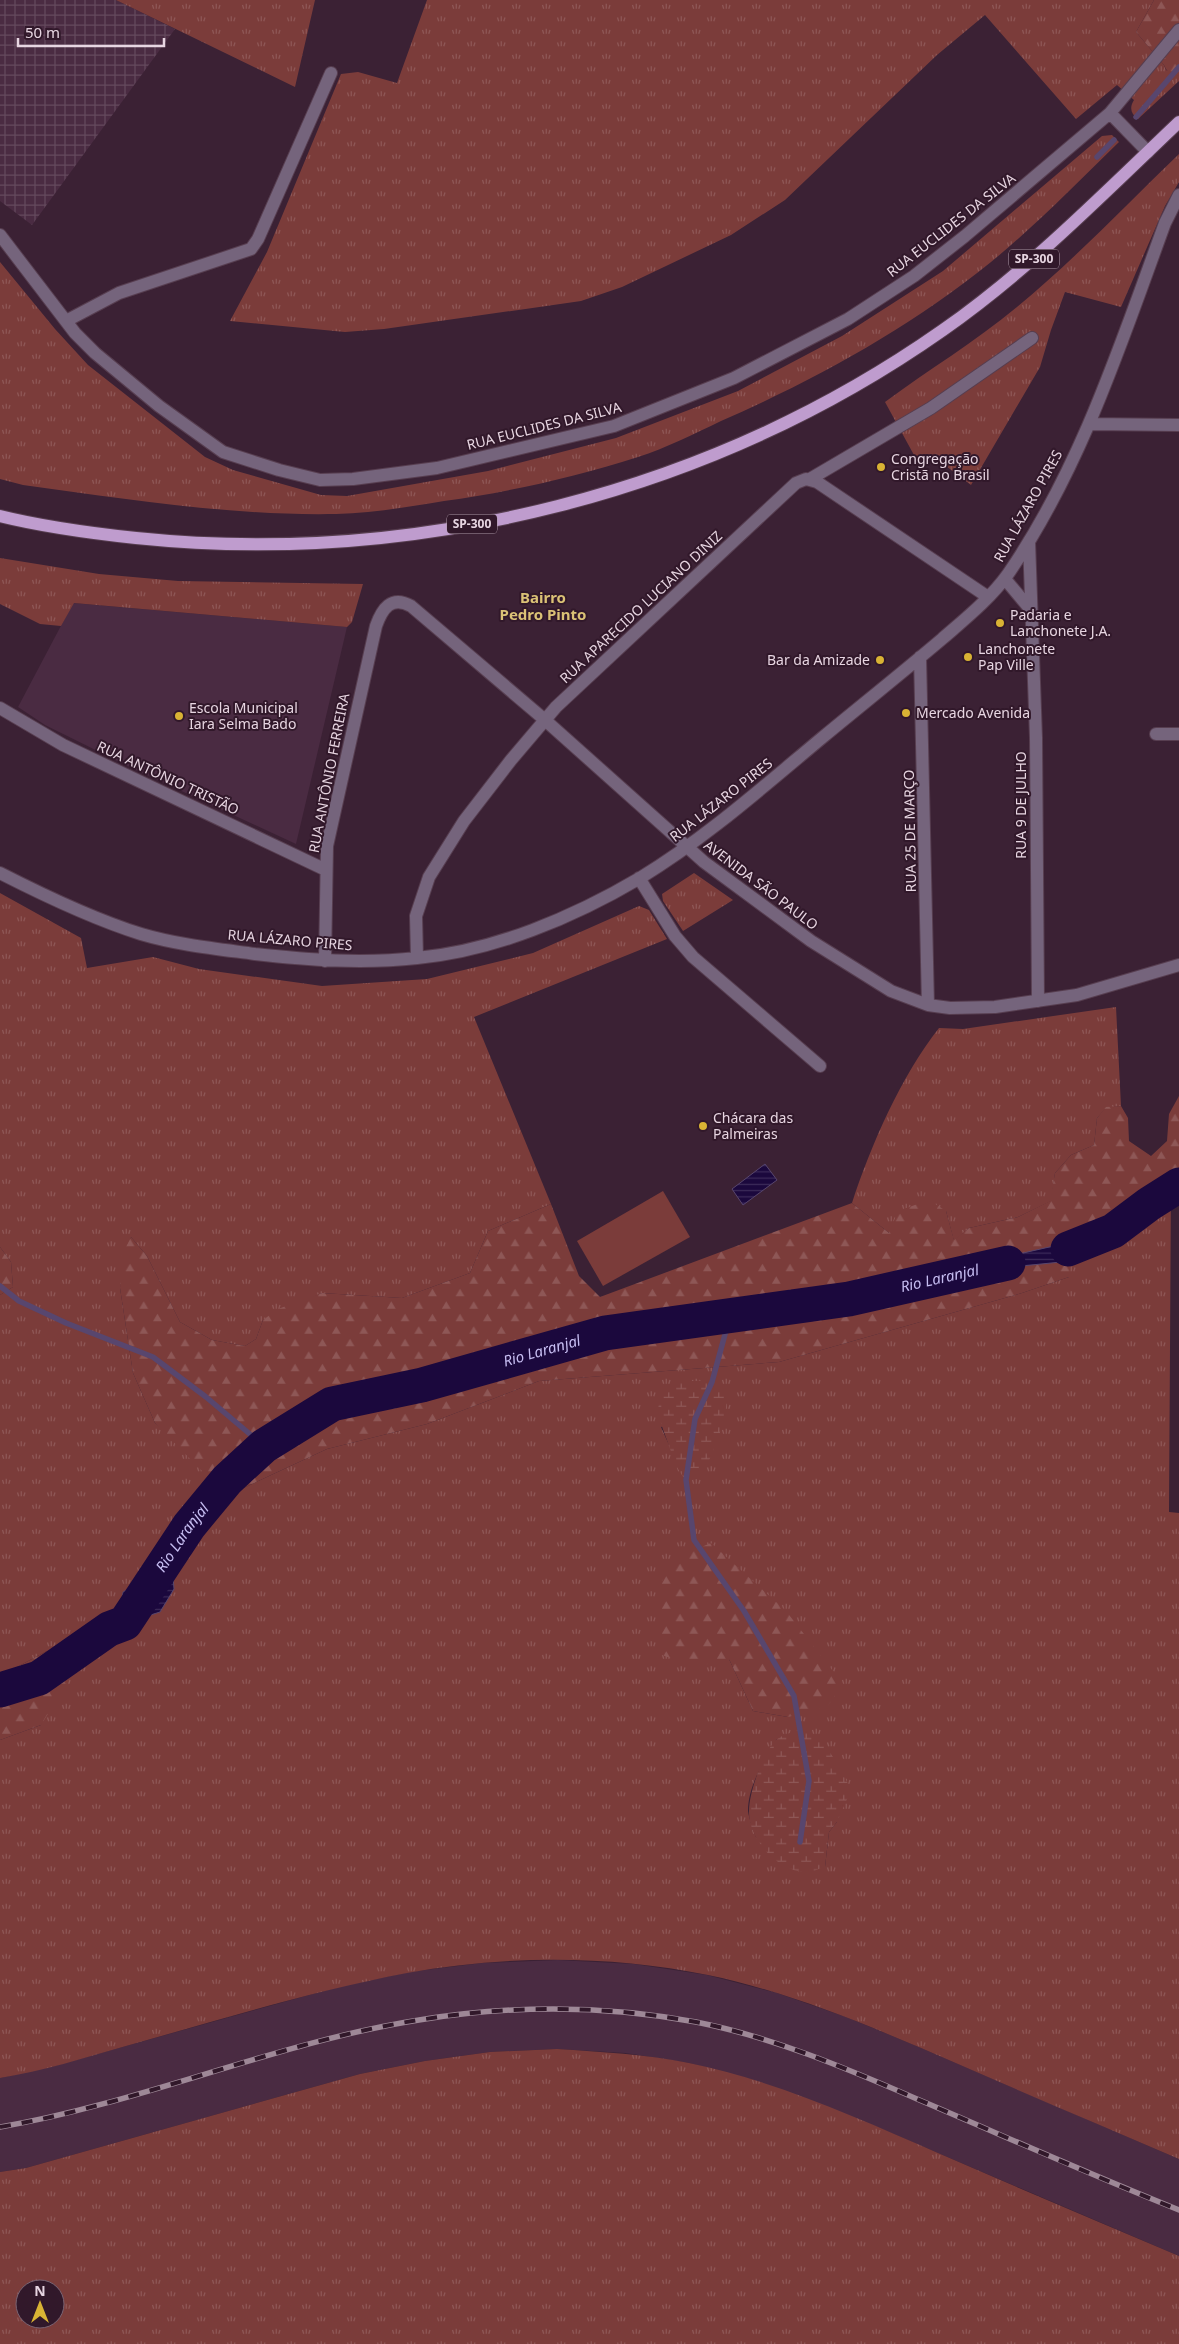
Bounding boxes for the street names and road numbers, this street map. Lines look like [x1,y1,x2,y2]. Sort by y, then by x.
street label: RUA EUCLIDES DA SILVA [882,168,1019,281]
road number: SP-300 [1009,250,1059,268]
street label: RUA EUCLIDES DA SILVA [465,397,623,454]
street label: RUA LÁZARO PIRES [989,446,1066,565]
road number: SP-300 [447,514,497,534]
street label: RUA APARECIDO LUCIANO DINIZ [555,526,726,687]
street label: RUA ANTÔNIO FERREIRA [304,692,353,854]
street label: RUA ANTÔNIO TRISTÃO [94,736,242,819]
street label: RUA 9 DE JULHO [1011,751,1030,859]
street label: RUA LÁZARO PIRES [665,753,776,846]
street label: RUA 25 DE MARÇO [899,770,920,892]
street label: AVENIDA SÃO PAULO [700,835,822,934]
street label: RUA LÁZARO PIRES [227,925,354,954]

